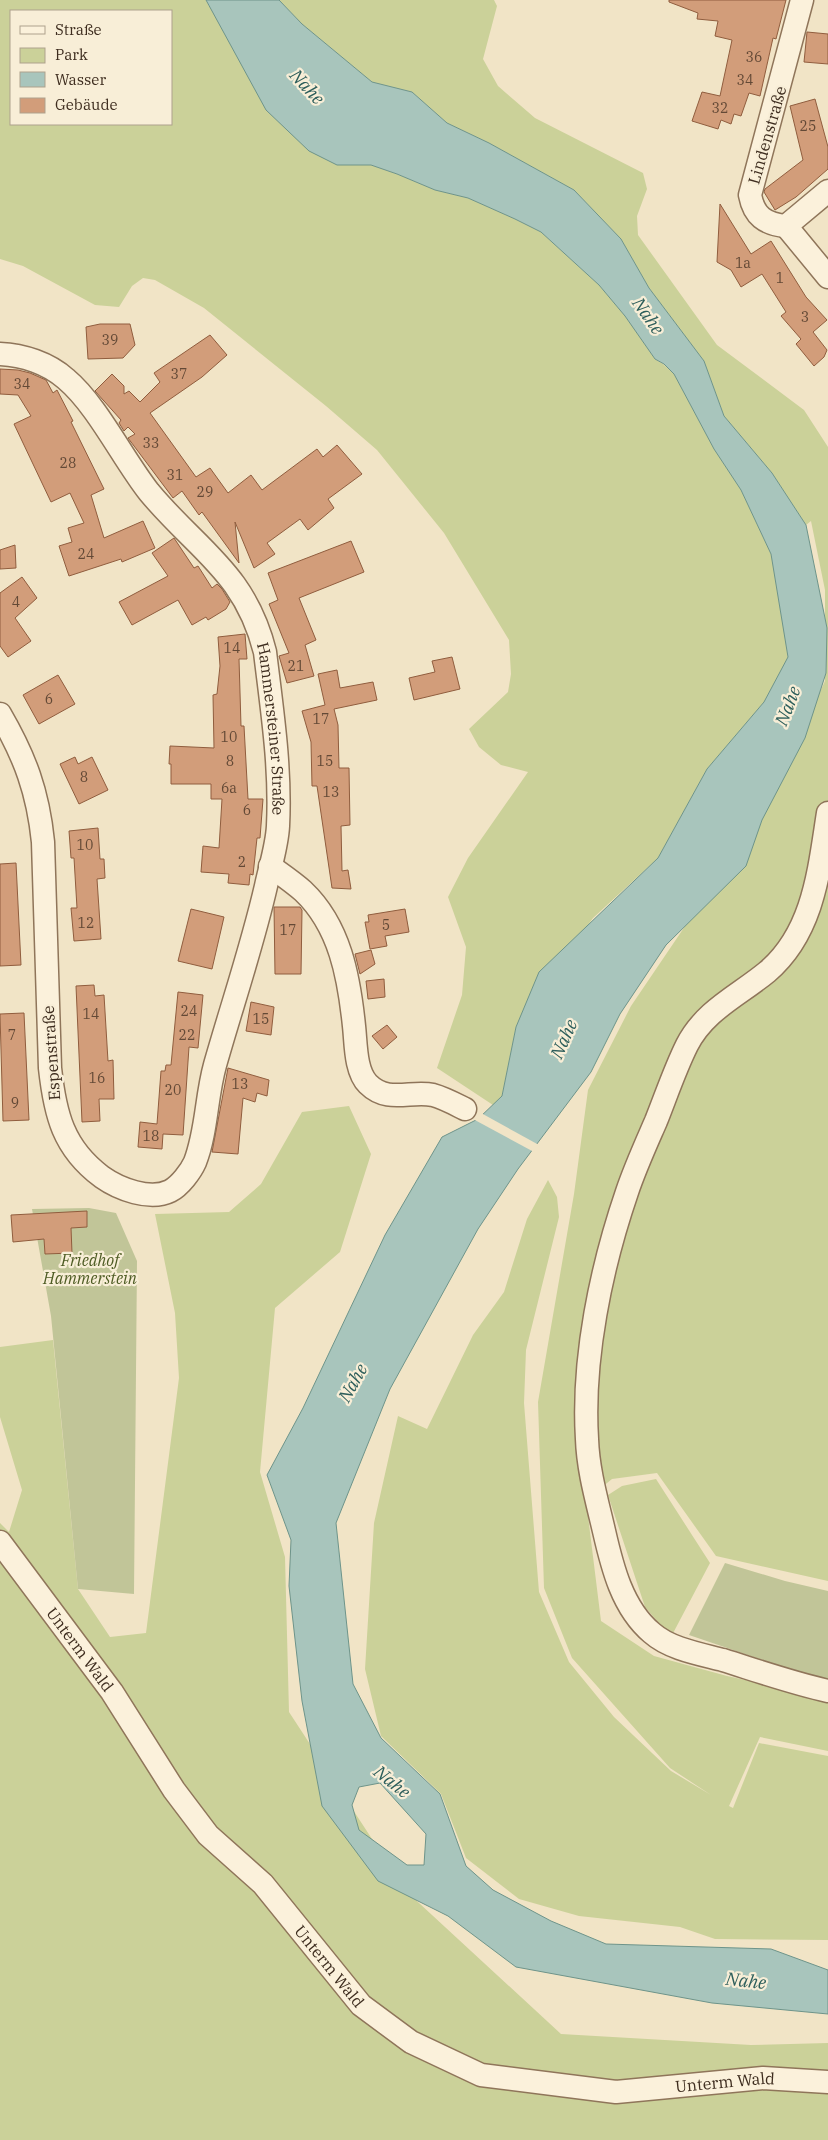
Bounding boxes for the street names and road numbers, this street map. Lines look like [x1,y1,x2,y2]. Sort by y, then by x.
street label: Lindenstraße [743,84,791,186]
street label: Hammersteiner Straße [253,640,289,815]
street label: Espenstraße [38,1005,64,1101]
street label: Unterm Wald [42,1603,118,1696]
street label: Unterm Wald [290,1921,369,2012]
street label: Unterm Wald [674,2068,776,2096]

